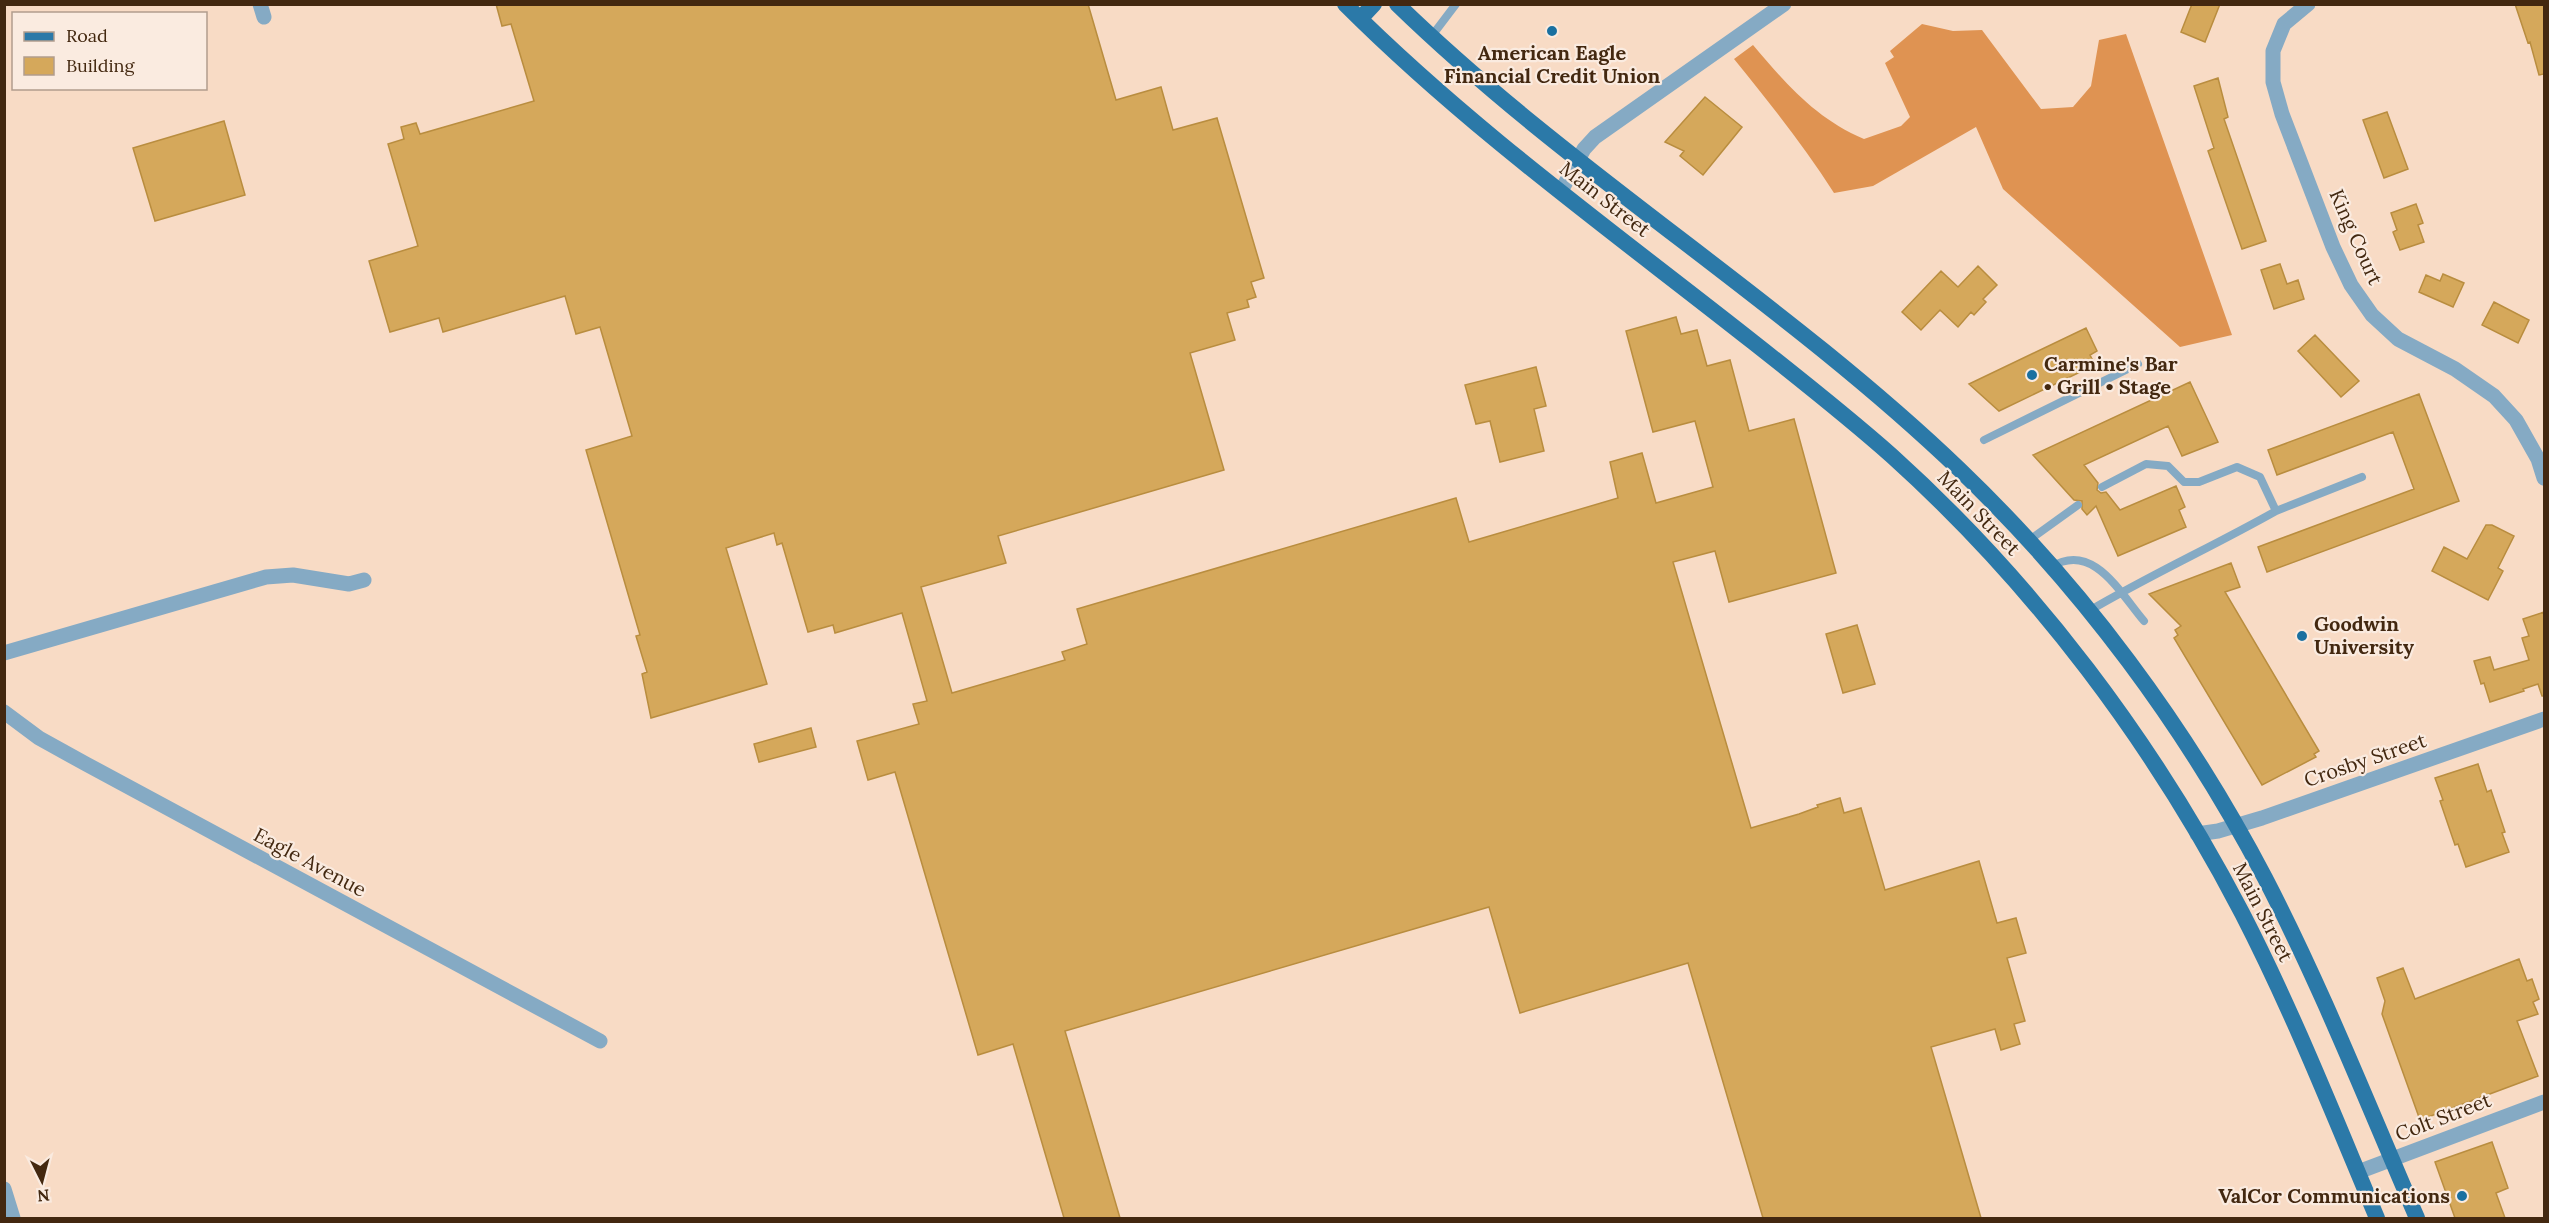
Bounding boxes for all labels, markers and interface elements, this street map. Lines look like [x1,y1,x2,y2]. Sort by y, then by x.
legend [12,12,207,90]
text: Road [66,24,108,47]
marker: American Eagle Financial Credit Union [1545,24,1559,38]
place label: American Eagle Financial Credit Union [1444,40,1660,88]
text: Building [66,54,136,77]
street label: Main Street [1555,155,1656,242]
street label: King Court [2324,185,2389,289]
place label: Carmine's Bar • Grill • Stage [2044,351,2178,399]
marker: Carmine's Bar • Grill • Stage [2025,368,2039,382]
street label: Main Street [1933,465,2026,561]
place label: Goodwin University [2314,611,2414,659]
marker: Goodwin University [2295,629,2309,643]
street label: Crosby Street [2301,727,2429,792]
street label: Eagle Avenue [250,821,371,902]
street label: Main Street [2228,858,2299,966]
street label: Colt Street [2391,1087,2495,1146]
north arrow [12,1151,72,1211]
place label: ValCor Communications [2218,1183,2450,1208]
text: N [36,1185,51,1207]
marker: ValCor Communications [2455,1189,2469,1203]

